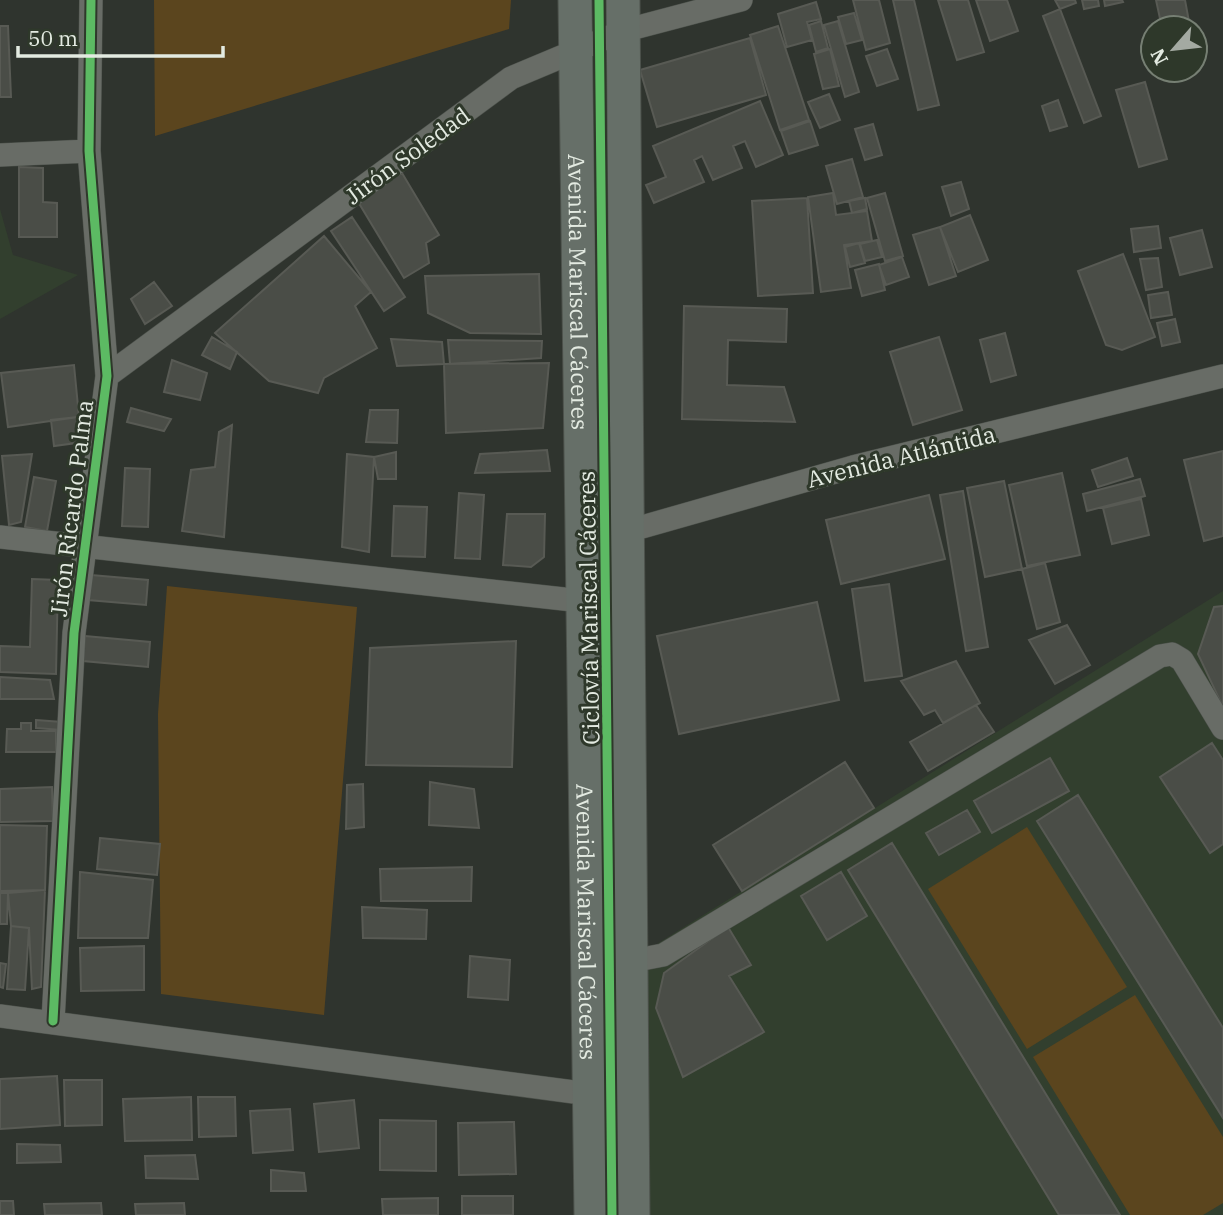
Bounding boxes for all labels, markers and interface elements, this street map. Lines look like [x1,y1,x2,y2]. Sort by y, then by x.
scale bar [18,14,222,58]
north arrow [1139,14,1209,84]
text: 50 m [28,24,78,52]
text: N [1145,45,1173,69]
street label: Jirón Soledad [339,100,475,210]
street label: Avenida Mariscal Cáceres [562,154,596,430]
street label: Jirón Ricardo Palma [43,398,99,618]
street label: Avenida Atlántida [804,418,998,494]
street label: Ciclovía Mariscal Cáceres [571,471,605,745]
street label: Avenida Mariscal Cáceres [570,784,604,1060]

